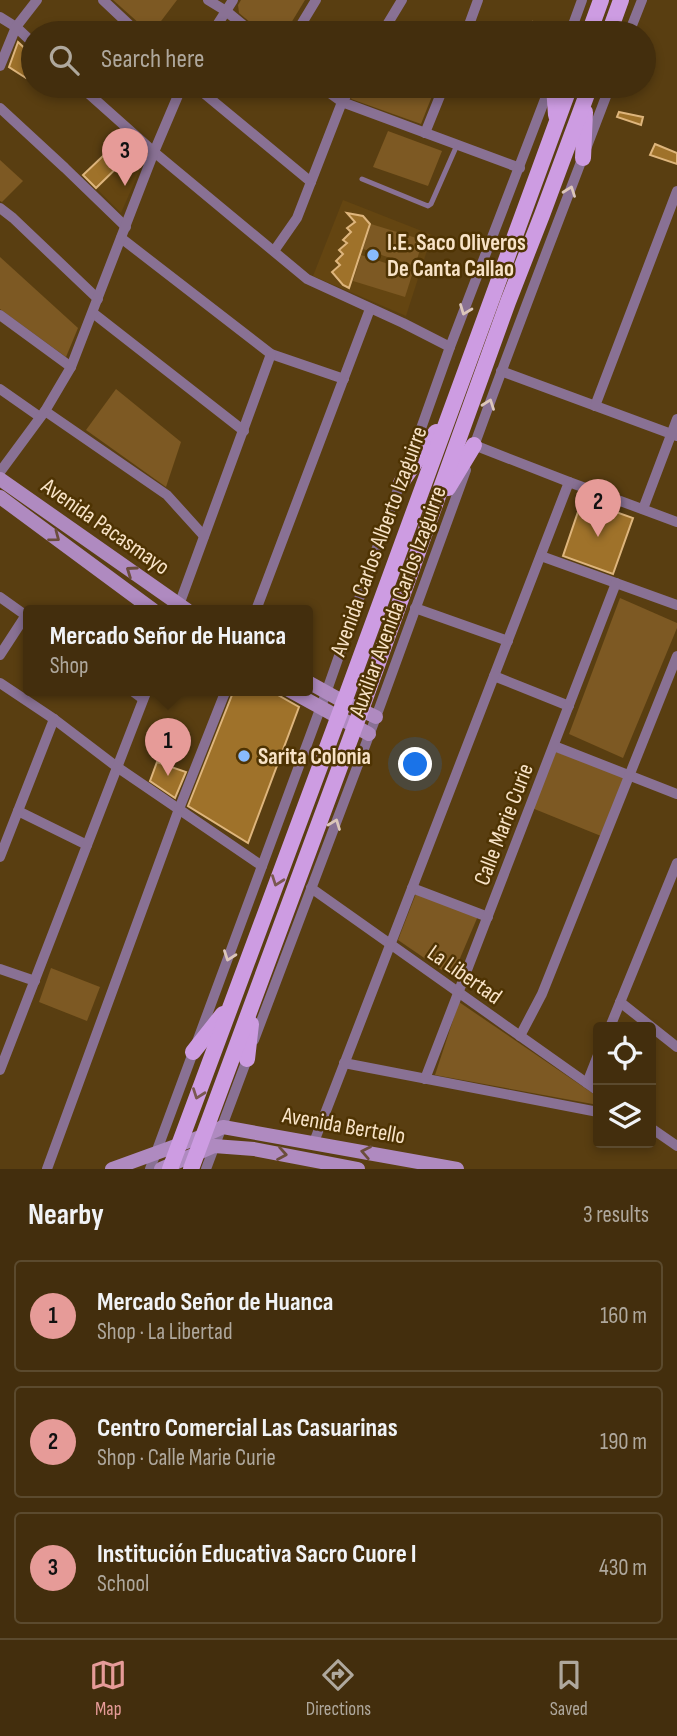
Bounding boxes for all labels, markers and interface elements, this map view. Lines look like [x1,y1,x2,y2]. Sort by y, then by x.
search box [21,21,656,98]
icon: search [45,41,83,79]
text: Search here [101,44,204,75]
pin: 3 [102,128,148,186]
one-way arrow [562,186,576,198]
place label: I.E. Saco Oliveros De Canta Callao [387,229,526,283]
marker: I.E. Saco Oliveros De Canta Callao [365,247,381,263]
one-way arrow [459,303,473,315]
one-way arrow [481,398,495,410]
street label: Avenida Carlos Alberto Izaguirre [324,422,434,661]
street label: Avenida Pacasmayo [35,472,175,581]
pin: 2 [575,479,621,537]
street label: Auxiliar Avenida Carlos Izaguirre [343,482,453,721]
one-way arrow [48,529,60,542]
one-way arrow [126,567,139,579]
popup [23,605,313,696]
text: Mercado Señor de Huanca [50,621,286,652]
text: Shop [50,652,89,680]
pin: 1 [145,718,191,776]
place label: Sarita Colonia [258,743,371,771]
your location [398,747,432,781]
marker: Sarita Colonia [236,748,252,764]
street label: Calle Marie Curie [468,760,540,889]
one-way arrow [327,819,341,831]
one-way arrow [271,874,285,887]
street label: La Libertad [422,939,507,1011]
one-way arrow [223,950,237,962]
map controls [593,1022,656,1148]
button: locate [593,1022,656,1085]
button: layers [593,1085,656,1148]
one-way arrow [192,1088,206,1100]
street label: Avenida Bertello [279,1101,407,1151]
one-way arrow [360,1145,372,1160]
one-way arrow [276,1146,288,1161]
text: Nearby [28,1197,104,1233]
text: 3 results [583,1201,649,1229]
text: Mercado Señor de Huanca [97,1287,334,1318]
text: 1 [48,1302,58,1330]
text: 160 m [600,1302,647,1330]
text: Shop · La Libertad [97,1318,232,1346]
text: Centro Comercial Las Casuarinas [97,1413,398,1444]
text: 2 [48,1428,58,1456]
text: 190 m [600,1428,647,1456]
text: Shop · Calle Marie Curie [97,1444,276,1472]
text: Institución Educativa Sacro Cuore I [97,1539,417,1570]
text: 3 [48,1554,58,1582]
text: 430 m [599,1554,647,1582]
text: School [97,1570,149,1598]
tab: Map [89,1656,127,1721]
tab: Directions [306,1656,371,1721]
tab: Saved [550,1656,588,1721]

